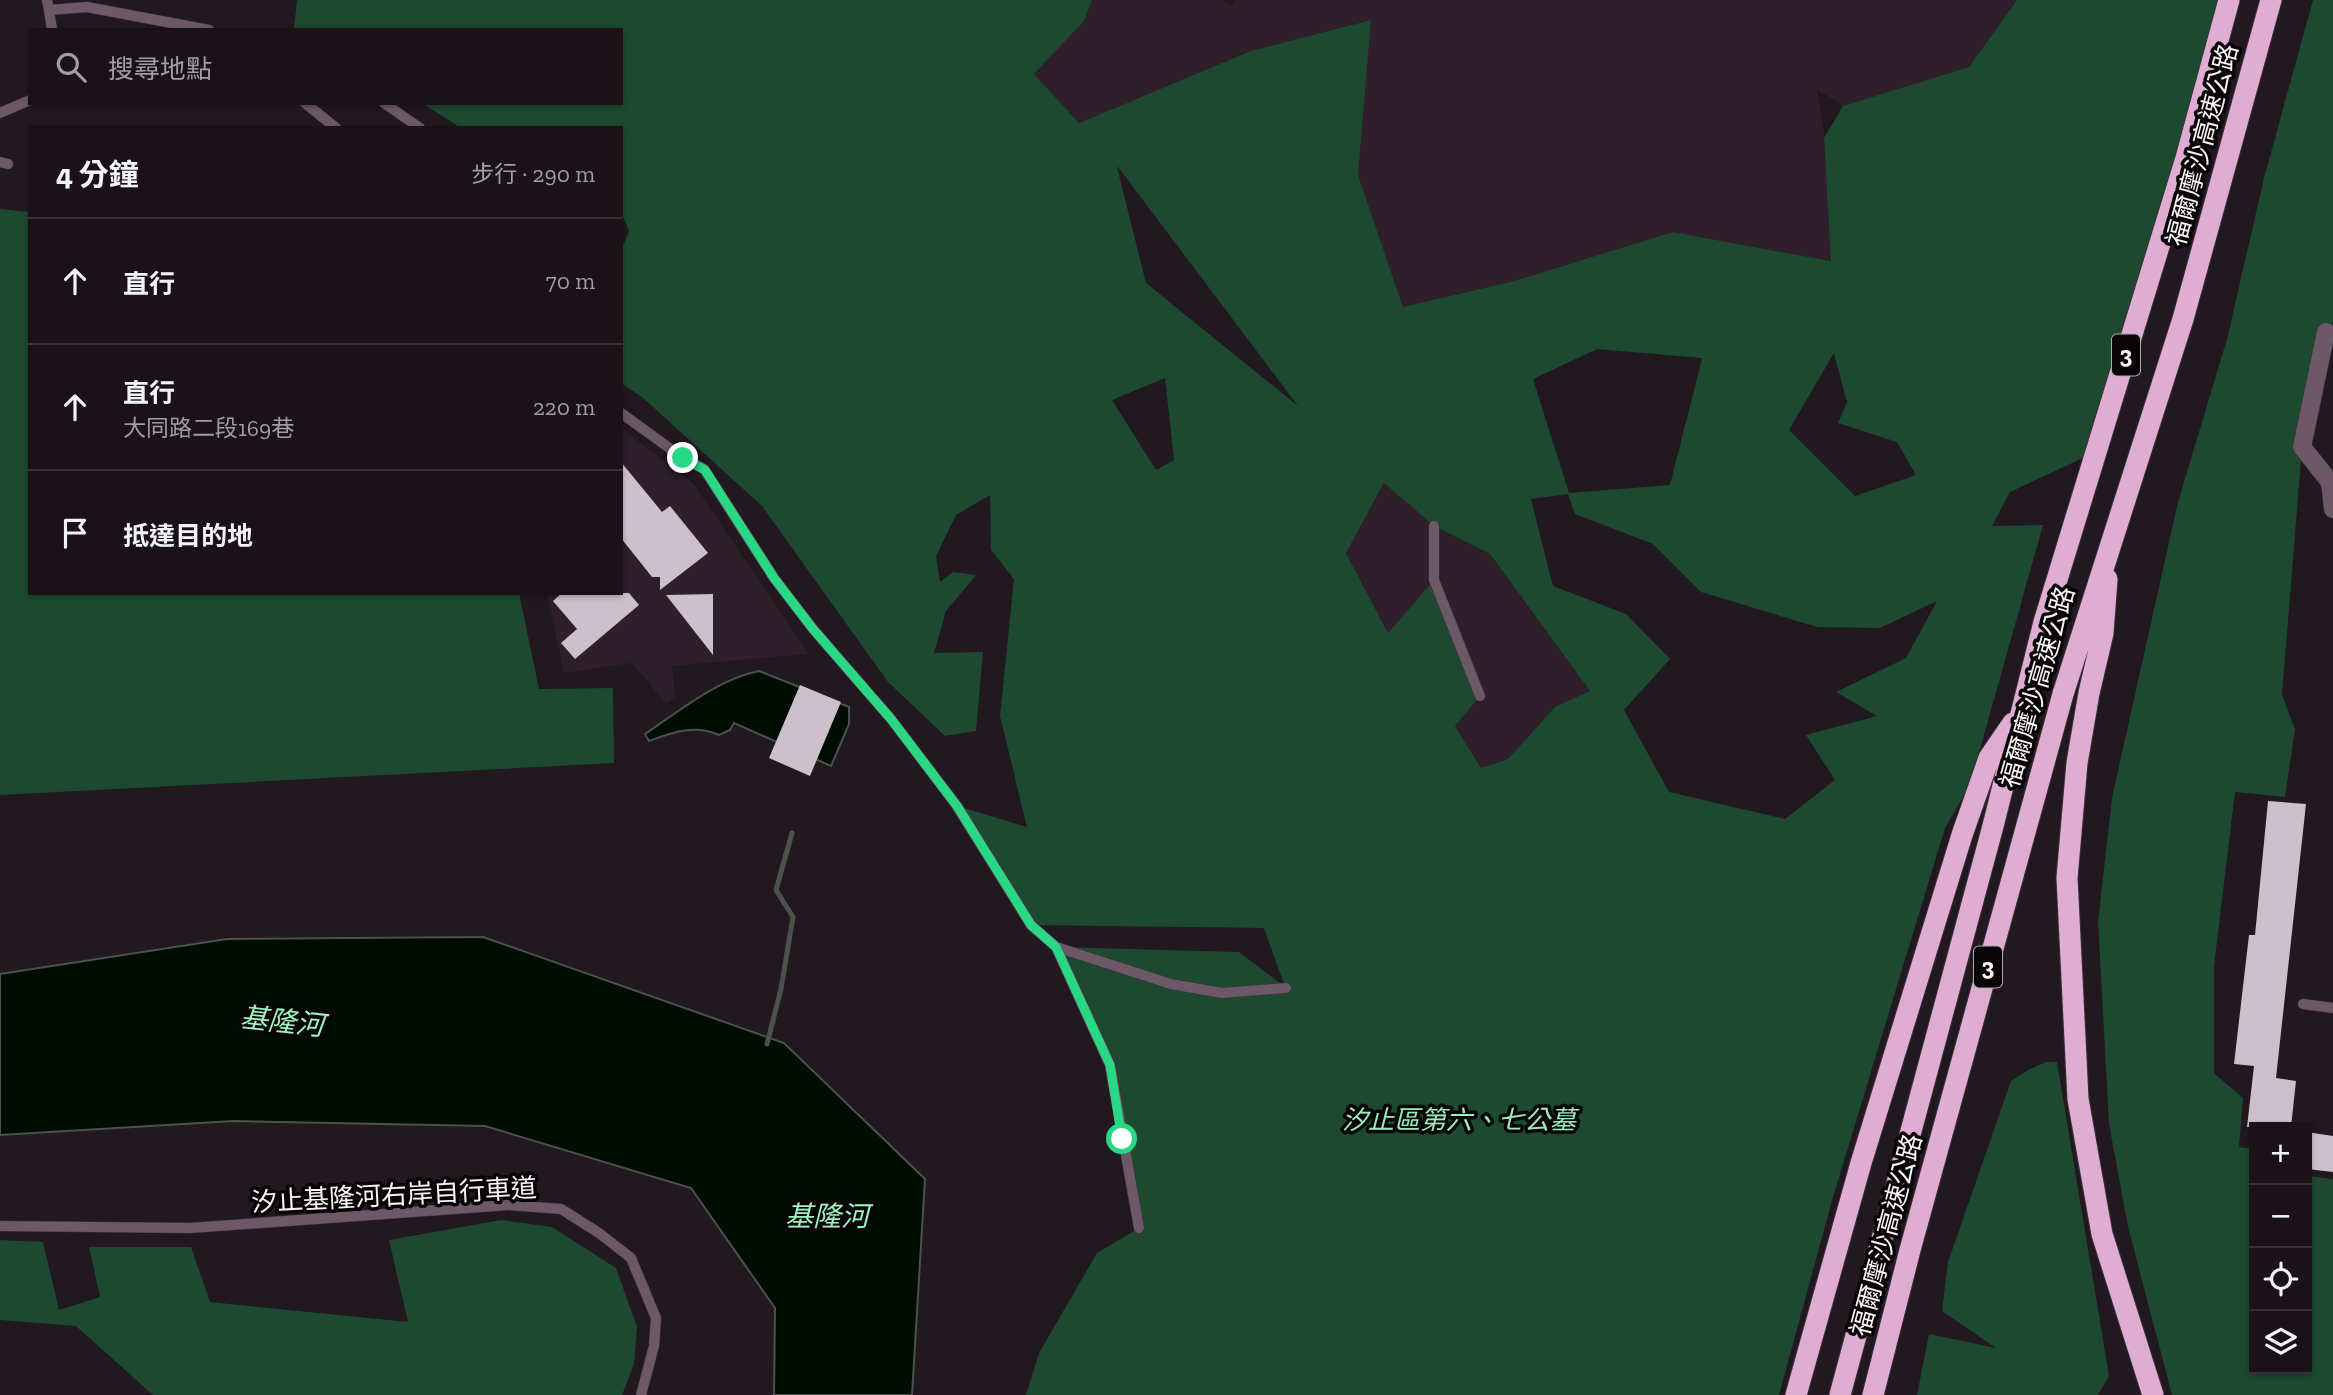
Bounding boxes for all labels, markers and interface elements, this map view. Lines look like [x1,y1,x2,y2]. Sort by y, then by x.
search box [28,28,623,105]
street label: 福爾摩沙高速公路 [2160,40,2244,250]
icon: search [52,48,90,86]
text: 搜尋地點 [108,53,212,85]
text: 4 分鐘 [56,157,139,193]
text: 步行 · 290 m [471,160,595,188]
icon: ahead [56,262,94,300]
text: 70 m [546,267,595,295]
text: 直行 [123,268,175,300]
road number: 3 [2112,334,2140,376]
text: 直行 [123,377,175,409]
icon: ahead [56,388,94,426]
text: 220 m [533,393,595,421]
text: 大同路二段169巷 [123,414,294,442]
route end [667,442,698,473]
icon: arrive [56,514,94,552]
text: 抵達目的地 [123,520,253,552]
street label: 福爾摩沙高速公路 [1993,583,2081,791]
road number: 3 [1974,946,2002,987]
water label: 基隆河 [238,1001,330,1043]
park label: 汐止區第六、七公墓 [1342,1104,1580,1136]
map controls [2249,1122,2312,1374]
button: + [2249,1122,2312,1185]
route start [1106,1123,1137,1154]
street label: 福爾摩沙高速公路 [1844,1130,1928,1340]
street label: 汐止基隆河右岸自行車道 [250,1172,538,1218]
button: − [2249,1185,2312,1248]
water label: 基隆河 [785,1200,874,1233]
button: locate [2249,1248,2312,1311]
button: layers [2249,1311,2312,1374]

